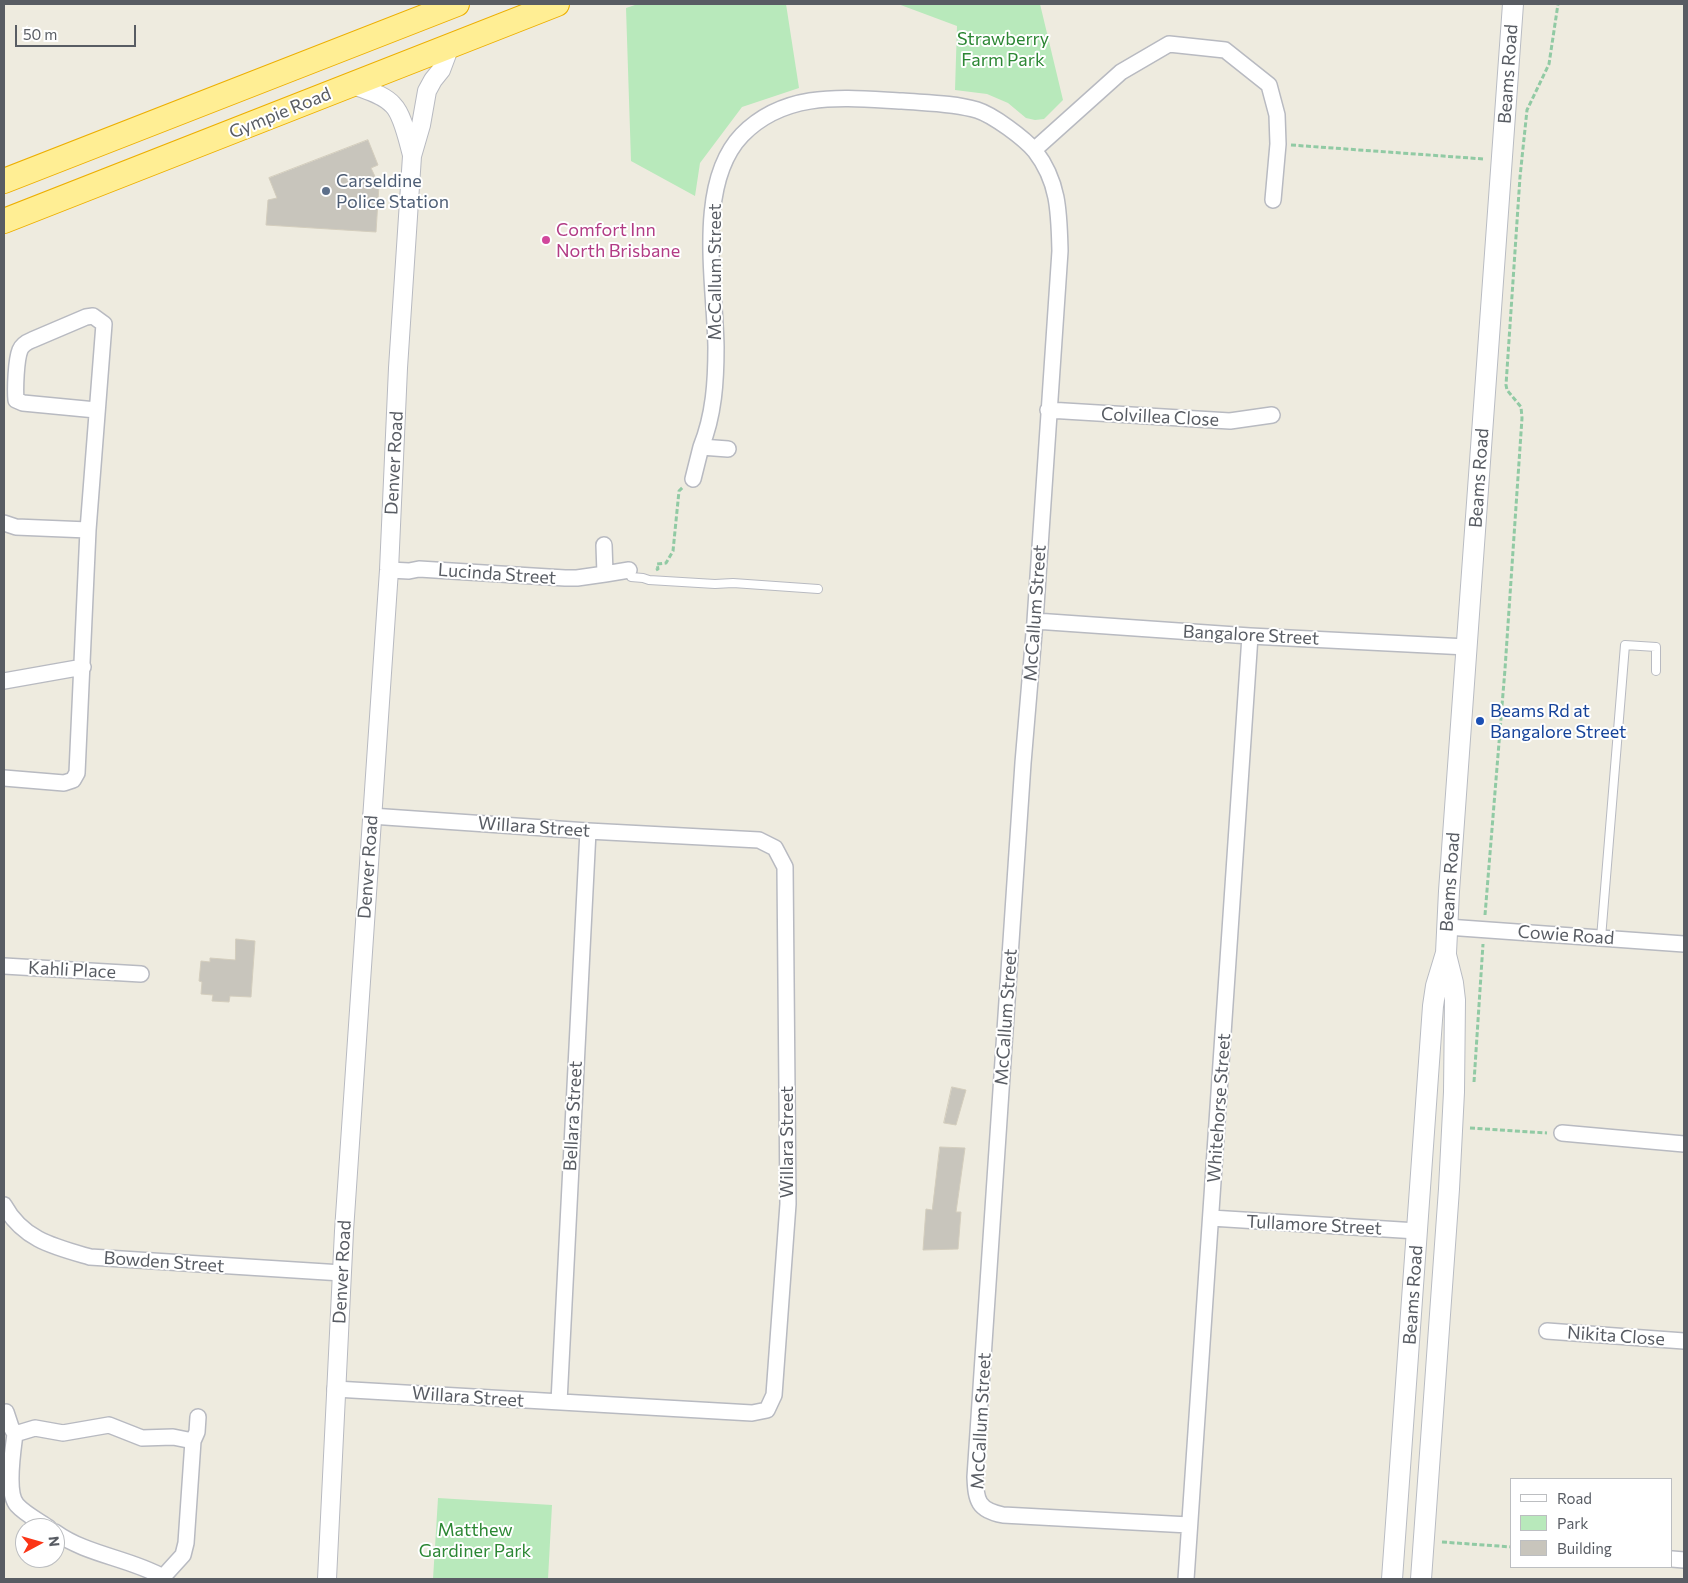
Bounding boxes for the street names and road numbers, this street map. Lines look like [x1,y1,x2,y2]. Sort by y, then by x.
street label: Beams Road [1494,23,1522,125]
street label: Gympie Road [226,83,334,143]
street label: McCallum Street [704,203,726,341]
street label: Colvillea Close [1100,403,1220,431]
street label: Denver Road [380,411,408,515]
street label: Beams Road [1465,427,1493,529]
street label: McCallum Street [1019,544,1051,682]
street label: Lucinda Street [437,559,557,589]
street label: Bangalore Street [1182,621,1320,649]
street label: Willara Street [477,812,591,842]
street label: Denver Road [354,814,382,920]
street label: Beams Road [1436,831,1464,933]
street label: Cowie Road [1517,921,1615,949]
street label: McCallum Street [990,948,1022,1086]
street label: Kahli Place [27,957,117,983]
street label: Whitehorse Street [1203,1032,1235,1184]
street label: Bellara Street [559,1060,587,1172]
street label: Willara Street [776,1086,798,1198]
street label: Tullamore Street [1246,1211,1382,1239]
street label: Denver Road [328,1220,356,1324]
street label: Beams Road [1399,1244,1427,1346]
street label: Bowden Street [103,1247,225,1277]
street label: Nikita Close [1566,1322,1666,1350]
street label: McCallum Street [967,1352,995,1490]
street label: Willara Street [411,1382,525,1412]

